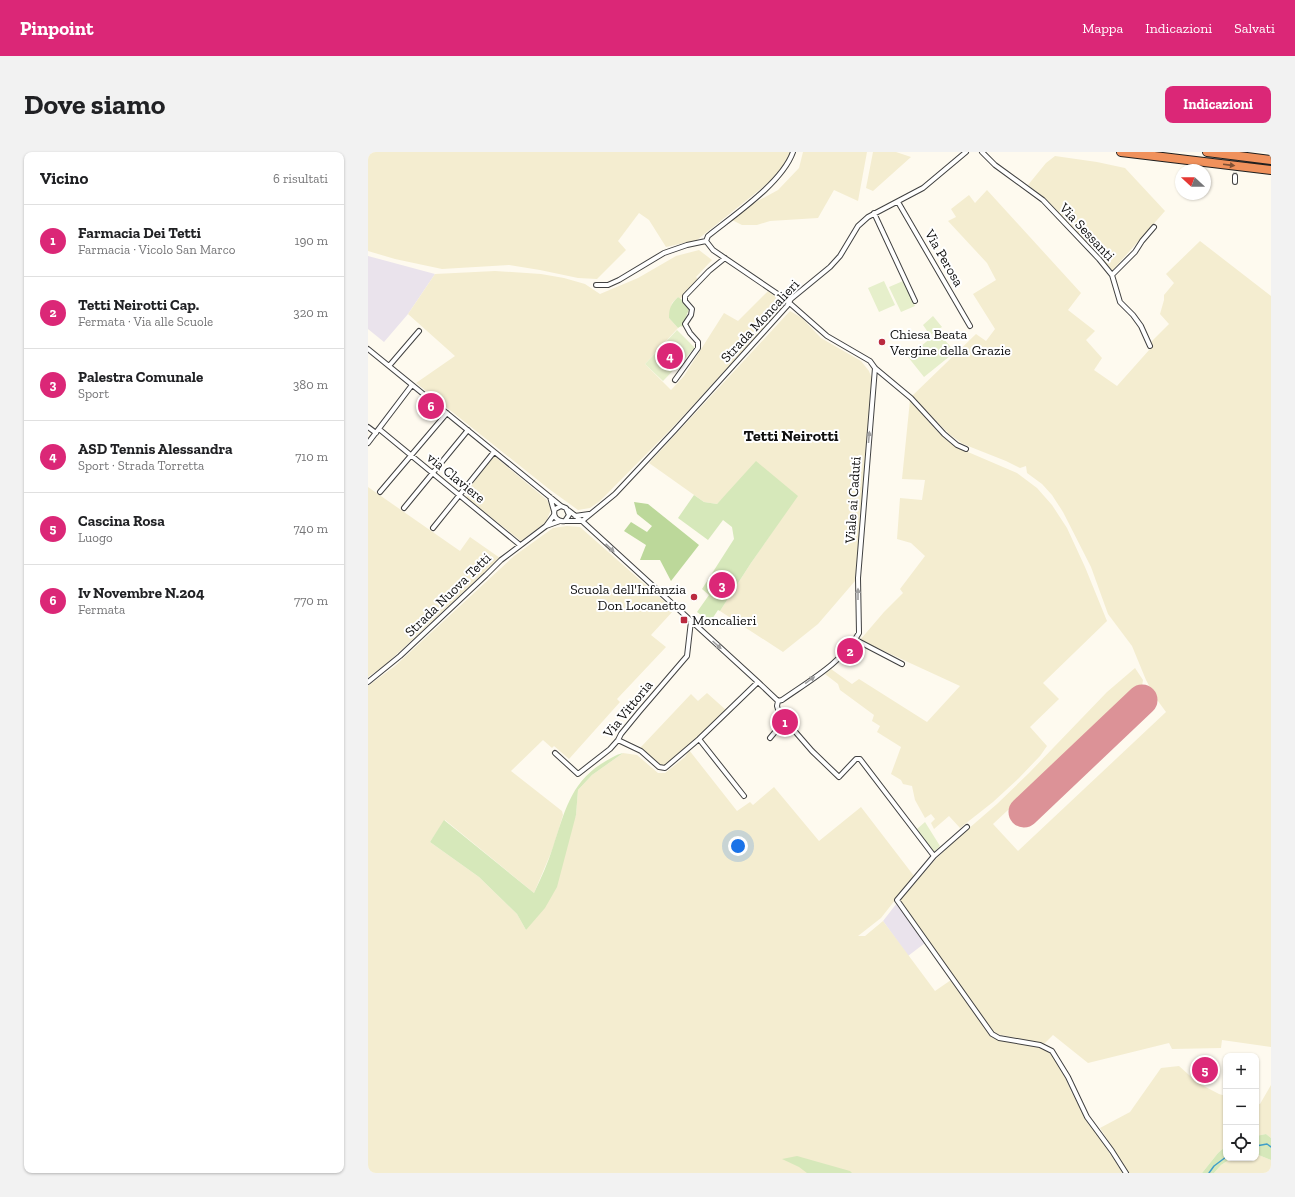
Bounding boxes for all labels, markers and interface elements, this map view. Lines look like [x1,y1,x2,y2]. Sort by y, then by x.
text: Pinpoint [20,17,94,40]
text: Mappa [1082,20,1123,37]
text: Indicazioni [1145,20,1212,37]
text: Salvati [1234,20,1275,37]
button: Indicazioni [1165,86,1271,123]
text: Dove siamo [24,88,165,121]
one-way arrow [1223,162,1235,168]
north arrow [1175,164,1211,200]
text: Vicino [40,168,88,188]
text: 6 risultati [273,171,328,186]
street label: Via Sessanti [1055,199,1118,264]
text: Farmacia Dei Tetti [78,224,201,242]
street label: Via Perosa [920,226,967,290]
text: 1 [50,233,56,248]
text: 190 m [294,233,328,248]
text: Farmacia · Vicolo San Marco [78,242,235,257]
street label: Strada Moncalieri [717,276,803,366]
text: Tetti Neirotti Cap. [78,296,199,314]
text: 2 [50,305,56,320]
text: 320 m [293,305,328,320]
text: Fermata · Via alle Scuole [78,314,213,329]
place label: Chiesa Beata Vergine della Grazie [889,326,1011,359]
marker: Chiesa Beata Vergine della Grazie [877,337,887,347]
pin: 4 [657,341,683,371]
text: Palestra Comunale [78,368,203,386]
text: 3 [50,377,56,392]
text: 380 m [293,377,328,392]
text: Sport [78,386,109,401]
pin: 6 [418,391,444,421]
district label: Tetti Neirotti [743,426,839,445]
one-way arrow [866,431,873,443]
text: ASD Tennis Alessandra [78,440,233,458]
text: 4 [49,449,57,464]
text: 710 m [295,449,328,464]
street label: via Claviere [423,449,489,507]
street label: Viale ai Caduti [841,456,865,545]
text: Sport · Strada Torretta [78,458,204,473]
text: Cascina Rosa [78,512,165,530]
text: 5 [50,521,56,536]
text: 740 m [294,521,328,536]
text: Luogo [78,530,113,545]
one-way arrow [605,543,615,553]
street label: Strada Nuova Tetti [401,549,495,640]
pin: 3 [709,570,735,600]
place label: Scuola dell'Infanzia Don Locanetto [570,581,686,614]
text: Iv Novembre N.204 [78,584,205,602]
one-way arrow [855,587,861,600]
marker: Scuola dell'Infanzia Don Locanetto [689,592,699,602]
text: 6 [50,593,56,608]
text: 770 m [294,593,328,608]
text: Fermata [78,602,125,617]
place label: Moncalieri [692,612,757,629]
marker: Moncalieri [679,615,689,625]
pin: 2 [837,636,863,666]
one-way arrow [712,640,722,649]
one-way arrow [805,676,815,684]
street label: Via Vittoria [599,677,656,742]
pin: 1 [772,707,798,737]
your location [728,836,748,856]
map controls [1223,1053,1259,1161]
button: + [1223,1053,1259,1089]
pin: 5 [1192,1055,1218,1085]
button: − [1223,1089,1259,1125]
button: locate [1223,1125,1259,1161]

